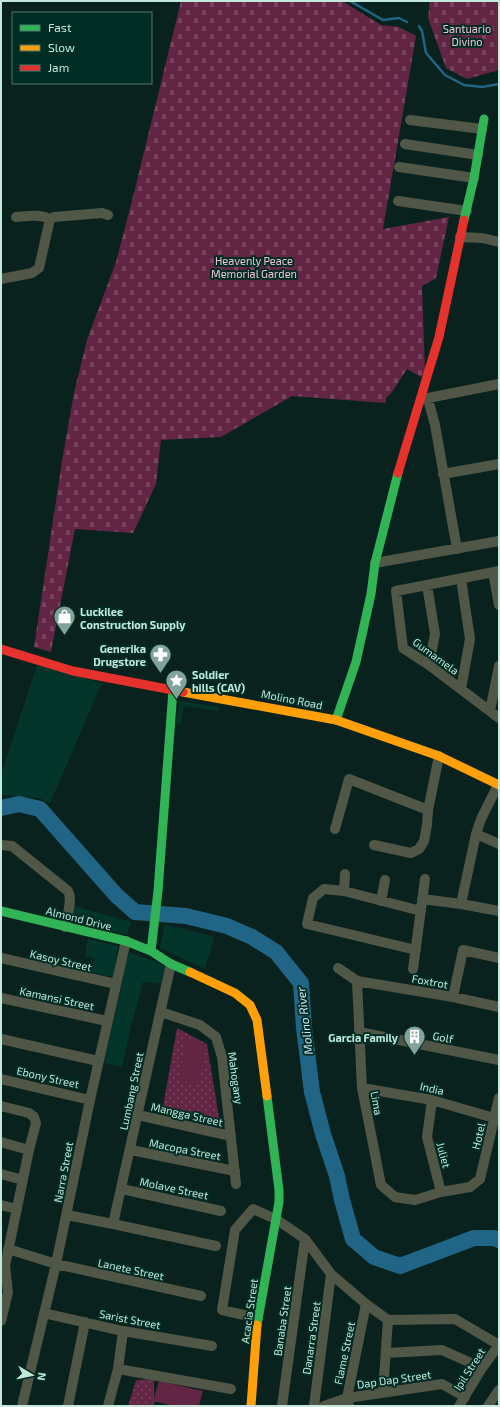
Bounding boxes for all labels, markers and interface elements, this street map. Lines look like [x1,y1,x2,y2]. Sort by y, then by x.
legend [12,12,152,84]
text: Fast [48,20,72,34]
park label: Santuario Divino [443,22,491,48]
text: Slow [48,40,75,54]
text: Jam [48,60,69,74]
park label: Heavenly Peace Memorial Garden [211,254,297,280]
shop icon: Luckilee Construction Supply [51,604,77,637]
place label: Luckilee Construction Supply [80,605,186,632]
street label: Gumamela [410,635,462,677]
pharmacy icon: Generika Drugstore [148,641,174,674]
place label: Generika Drugstore [93,642,146,668]
place icon: Soldier hills (CAV) [163,667,189,700]
place label: Soldier hills (CAV) [192,668,245,694]
street label: Molino Road [260,687,324,711]
street label: Almond Drive [45,904,113,932]
street label: Kasoy Street [29,947,93,973]
street label: Foxtrot [411,971,449,991]
street label: Kamansi Street [19,984,95,1012]
water label: Molino River [293,986,315,1056]
building icon: Garcia Family [401,1024,427,1057]
street label: Golf [432,1029,455,1045]
place label: Garcia Family [328,1031,399,1045]
street label: Lumbang Street [116,1051,146,1131]
street label: Mahogany [226,1051,246,1105]
street label: Ebony Street [16,1064,80,1090]
street label: India [419,1079,445,1097]
street label: Lima [369,1090,385,1116]
street label: Mangga Street [150,1099,224,1129]
street label: Hotel [469,1121,488,1151]
street label: Macopa Street [148,1136,222,1162]
street label: Narra Street [51,1140,75,1204]
street label: Juliet [434,1141,454,1169]
street label: Molave Street [138,1174,210,1202]
street label: Lanete Street [97,1256,165,1282]
street label: Acacia Street [238,1278,260,1344]
street label: Banaba Street [271,1285,293,1357]
street label: Danarra Street [299,1301,323,1375]
street label: Sarist Street [98,1307,162,1331]
street label: Flame Street [331,1320,357,1386]
street label: Ipil Street [450,1345,488,1393]
north arrow [12,1355,52,1395]
street label: Dap Dap Street [356,1367,432,1391]
text: N [35,1372,49,1382]

